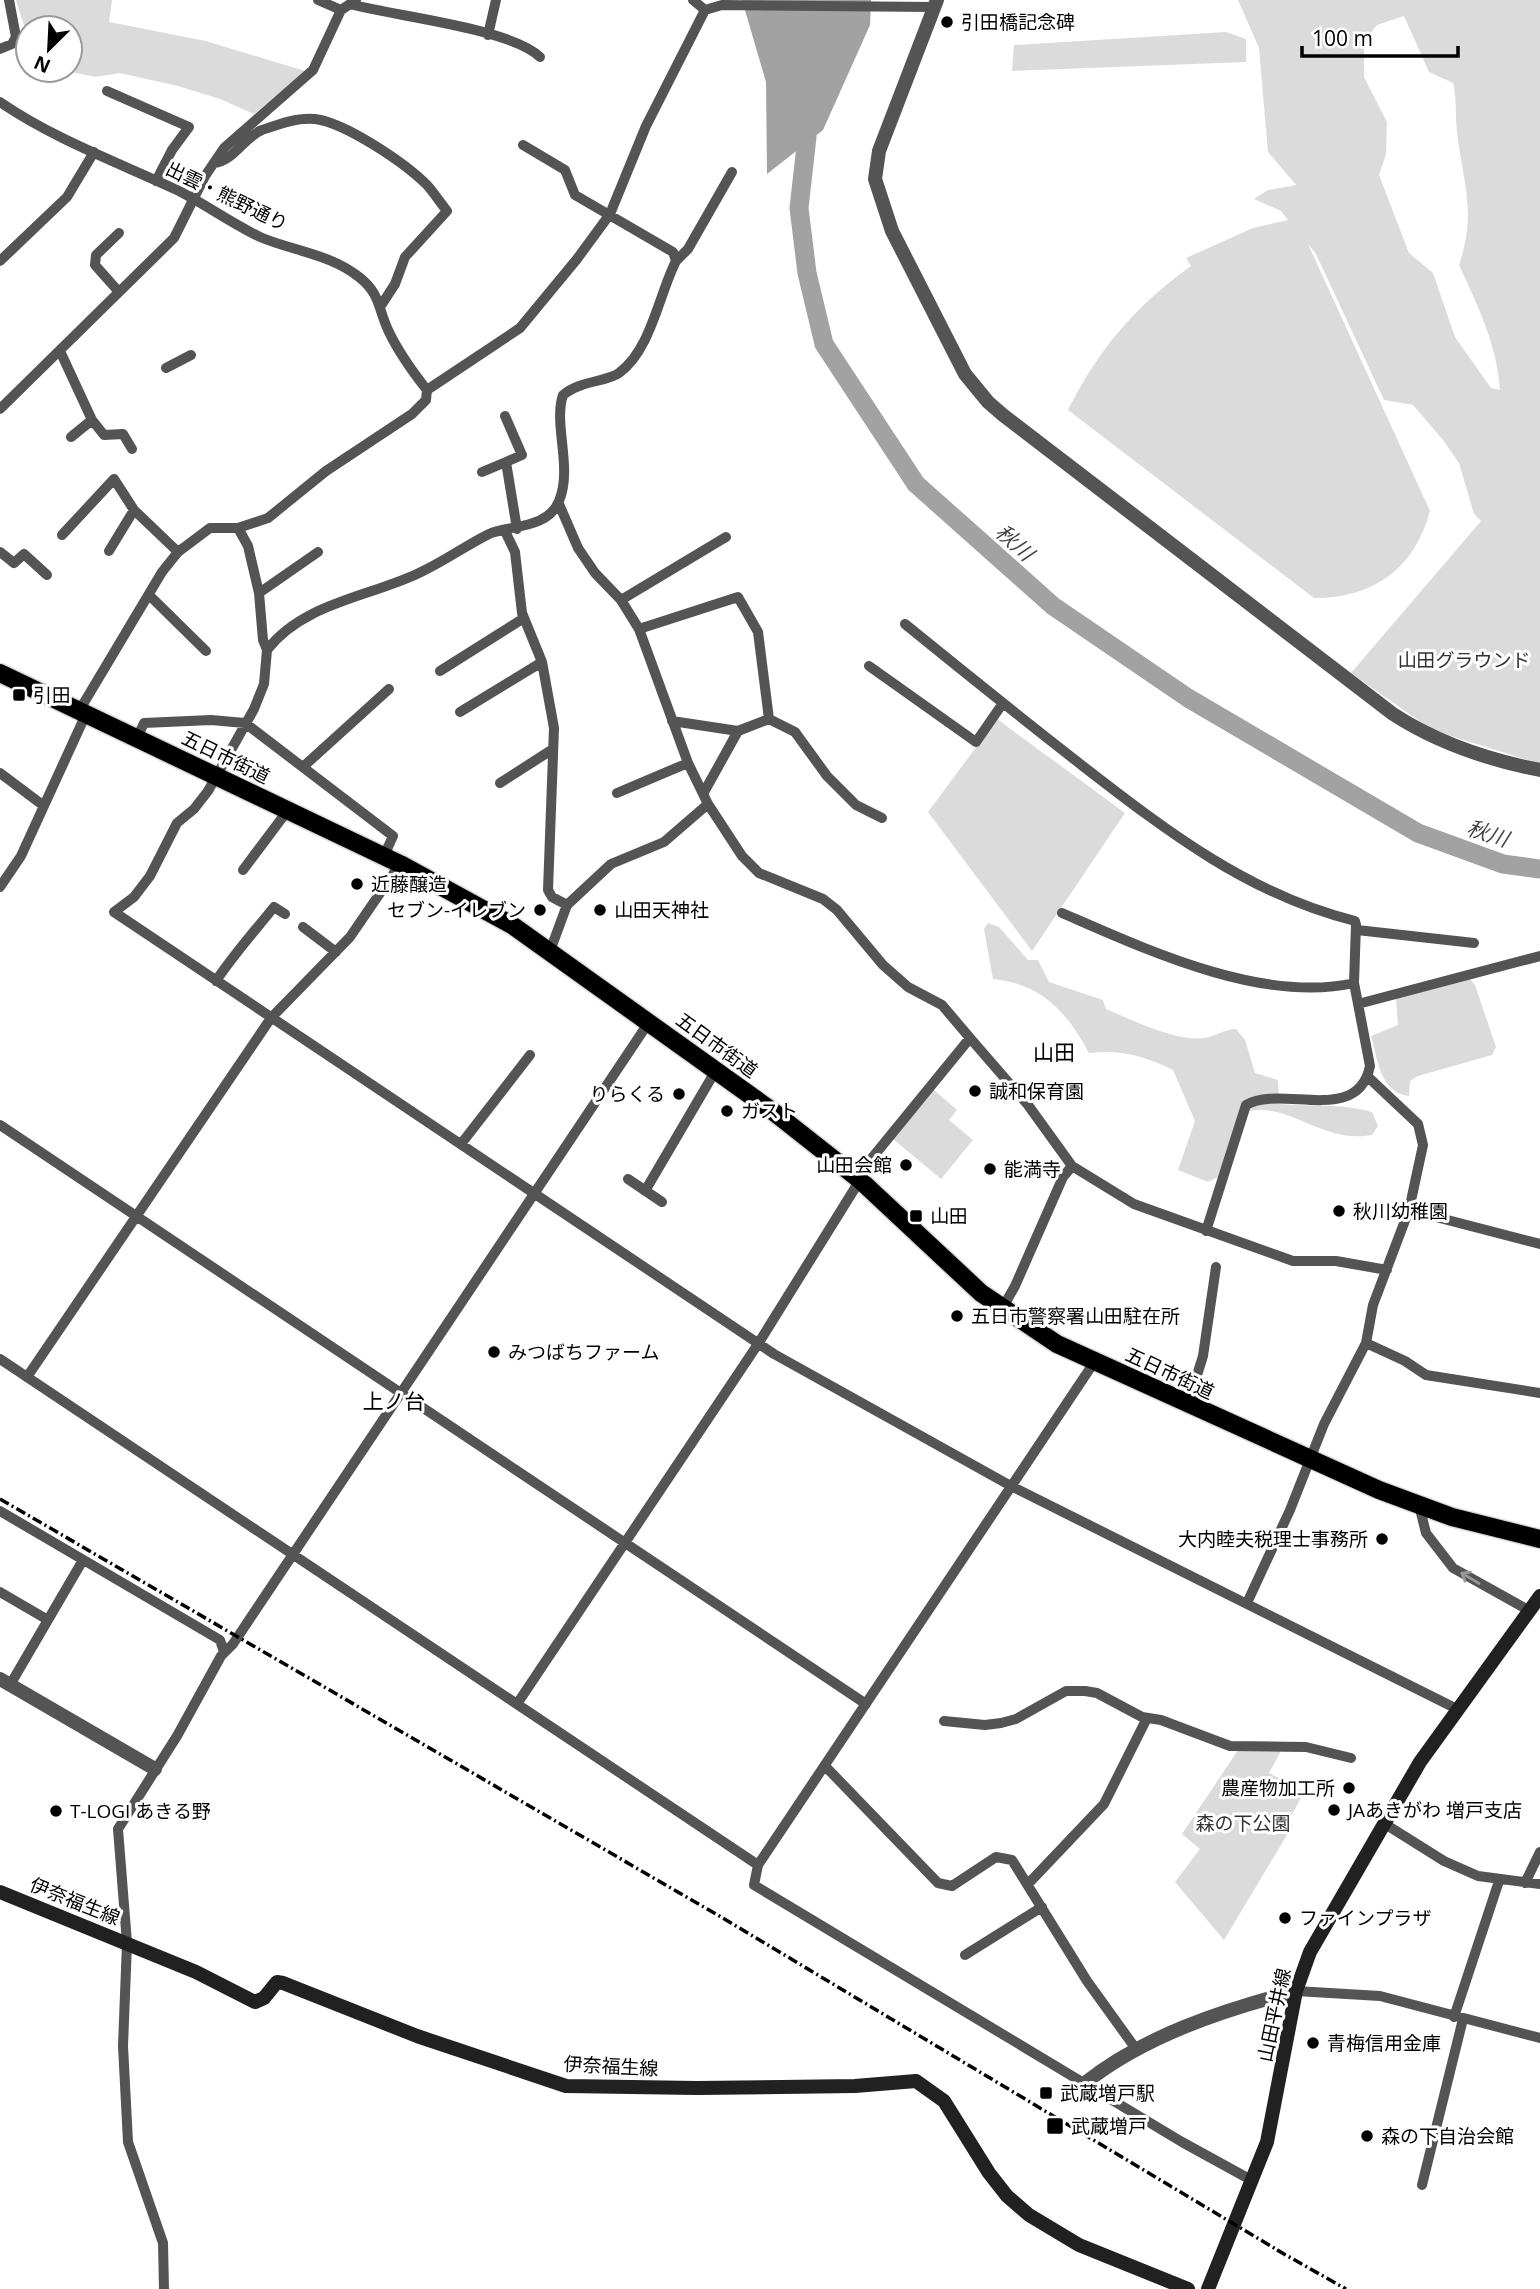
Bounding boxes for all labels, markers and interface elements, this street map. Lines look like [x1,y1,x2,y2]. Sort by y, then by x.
place label: 引田橋記念碑 [961,9,1075,35]
north arrow [14,14,84,84]
marker: 引田橋記念碑 [939,14,955,30]
scale bar [1302,14,1458,58]
text: 100 m [1312,24,1373,52]
text: N [30,50,54,80]
street label: 出雲・熊野通り [162,155,292,237]
water label: 秋川 [990,518,1041,568]
park label: 山田グラウンド [1397,647,1531,673]
place label: 引田 [33,682,71,708]
marker: 引田 [11,687,27,703]
street label: 五日市街道 [178,724,274,790]
water label: 秋川 [1464,813,1514,853]
place label: 近藤醸造 [371,871,447,897]
marker: 近藤醸造 [349,876,365,892]
place label: セブン-イレブン [387,897,526,923]
place label: 山田天神社 [614,897,709,923]
marker: セブン-イレブン [532,902,548,918]
marker: 山田天神社 [592,902,608,918]
street label: 五日市街道 [671,1007,763,1083]
district label: 山田 [1033,1038,1075,1066]
place label: 誠和保育園 [989,1078,1084,1104]
place label: りらくる [589,1081,665,1107]
marker: 誠和保育園 [967,1083,983,1099]
marker: りらくる [671,1086,687,1102]
place label: ガスト [741,1098,798,1124]
marker: ガスト [719,1103,735,1119]
place label: 山田会館 [816,1152,892,1178]
place label: 能満寺 [1004,1156,1061,1182]
marker: 山田会館 [898,1157,914,1173]
marker: 能満寺 [982,1161,998,1177]
place label: 秋川幼稚園 [1353,1198,1448,1224]
place label: 山田 [930,1203,968,1229]
marker: 秋川幼稚園 [1331,1203,1347,1219]
marker: 山田 [908,1208,924,1224]
place label: 五日市警察署山田駐在所 [971,1303,1180,1329]
marker: 五日市警察署山田駐在所 [949,1308,965,1324]
place label: みつばちファーム [508,1339,659,1365]
street label: 五日市街道 [1121,1341,1219,1405]
marker: みつばちファーム [486,1344,502,1360]
district label: 上ノ台 [363,1387,426,1415]
place label: 大内睦夫税理士事務所 [1178,1526,1368,1552]
marker: 大内睦夫税理士事務所 [1374,1531,1390,1547]
one-way arrow [1461,1571,1481,1585]
place label: 農産物加工所 [1221,1775,1335,1801]
marker: 農産物加工所 [1341,1780,1357,1796]
place label: JAあきがわ 増戸支店 [1346,1797,1522,1823]
place label: T-LOGI あきる野 [70,1798,211,1824]
marker: JAあきがわ 増戸支店 [1326,1802,1342,1818]
marker: T-LOGI あきる野 [48,1803,64,1819]
park label: 森の下公園 [1195,1810,1291,1836]
street label: 伊奈福生線 [26,1871,124,1931]
place label: ファインプラザ [1299,1905,1431,1931]
marker: ファインプラザ [1277,1910,1293,1926]
street label: 山田平井線 [1251,1966,1297,2064]
place label: 青梅信用金庫 [1327,2030,1441,2056]
marker: 青梅信用金庫 [1305,2035,1321,2051]
street label: 伊奈福生線 [563,2051,659,2081]
place label: 武蔵増戸駅 [1060,2080,1155,2106]
marker: 武蔵増戸駅 [1038,2085,1054,2101]
place label: 武蔵増戸 [1071,2113,1147,2139]
marker: 武蔵増戸 [1045,2116,1065,2136]
place label: 森の下自治会館 [1381,2123,1514,2149]
marker: 森の下自治会館 [1359,2128,1375,2144]

